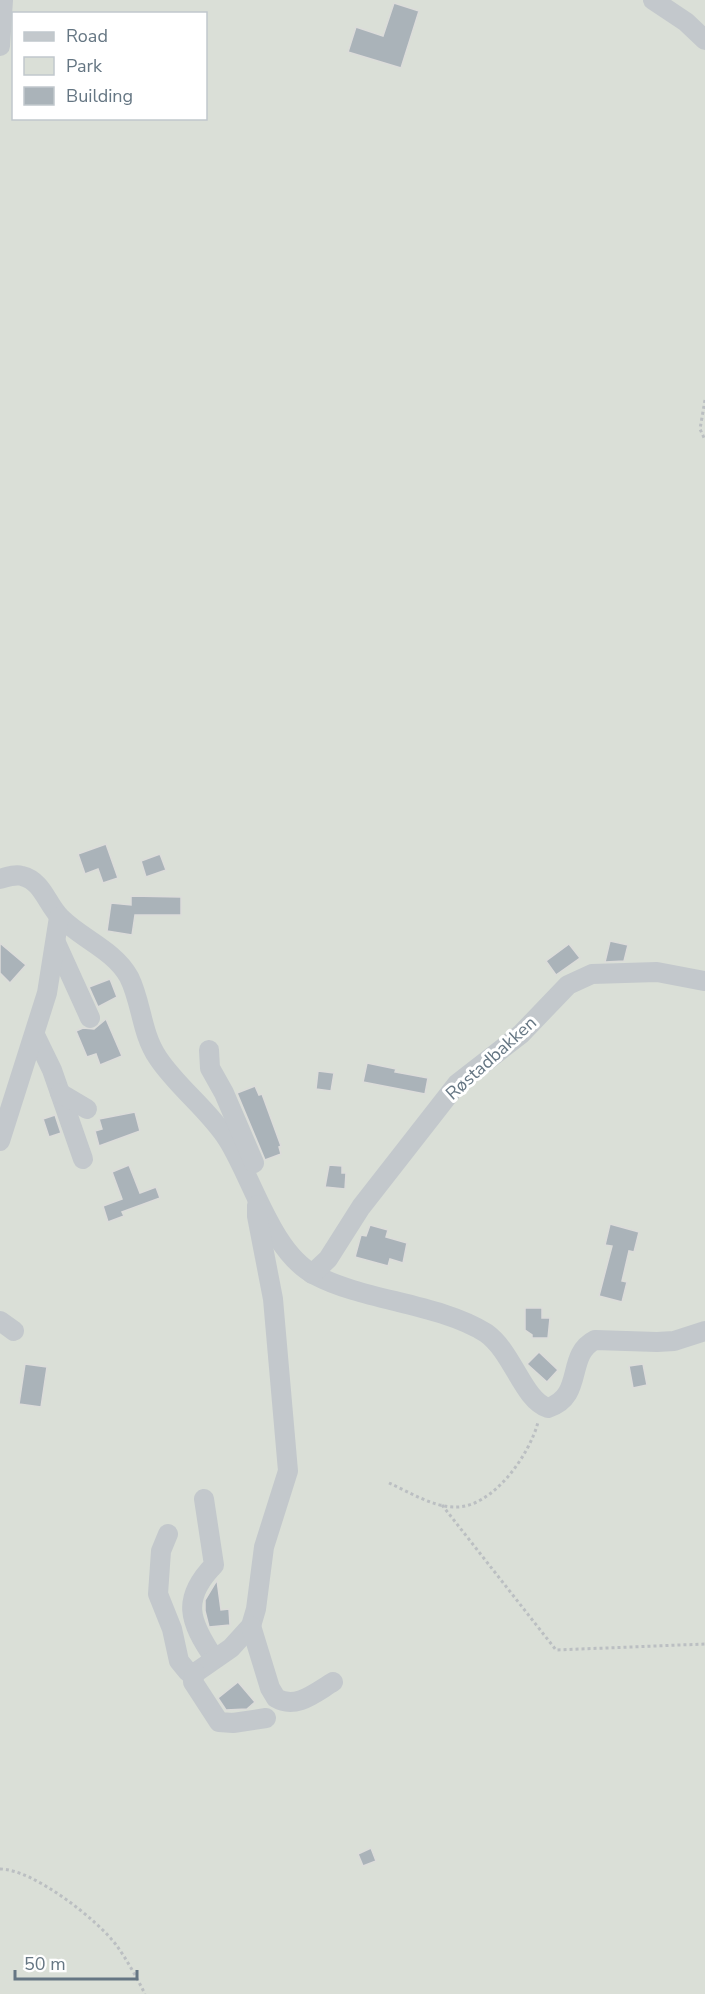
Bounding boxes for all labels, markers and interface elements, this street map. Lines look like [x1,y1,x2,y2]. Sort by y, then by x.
legend [12,12,207,120]
text: Road [66,24,108,48]
text: Park [66,54,103,78]
text: Building [66,84,133,108]
street label: Røstadbakken [440,1011,542,1105]
scale bar [15,1943,136,1981]
text: 50 m [24,1952,66,1976]

